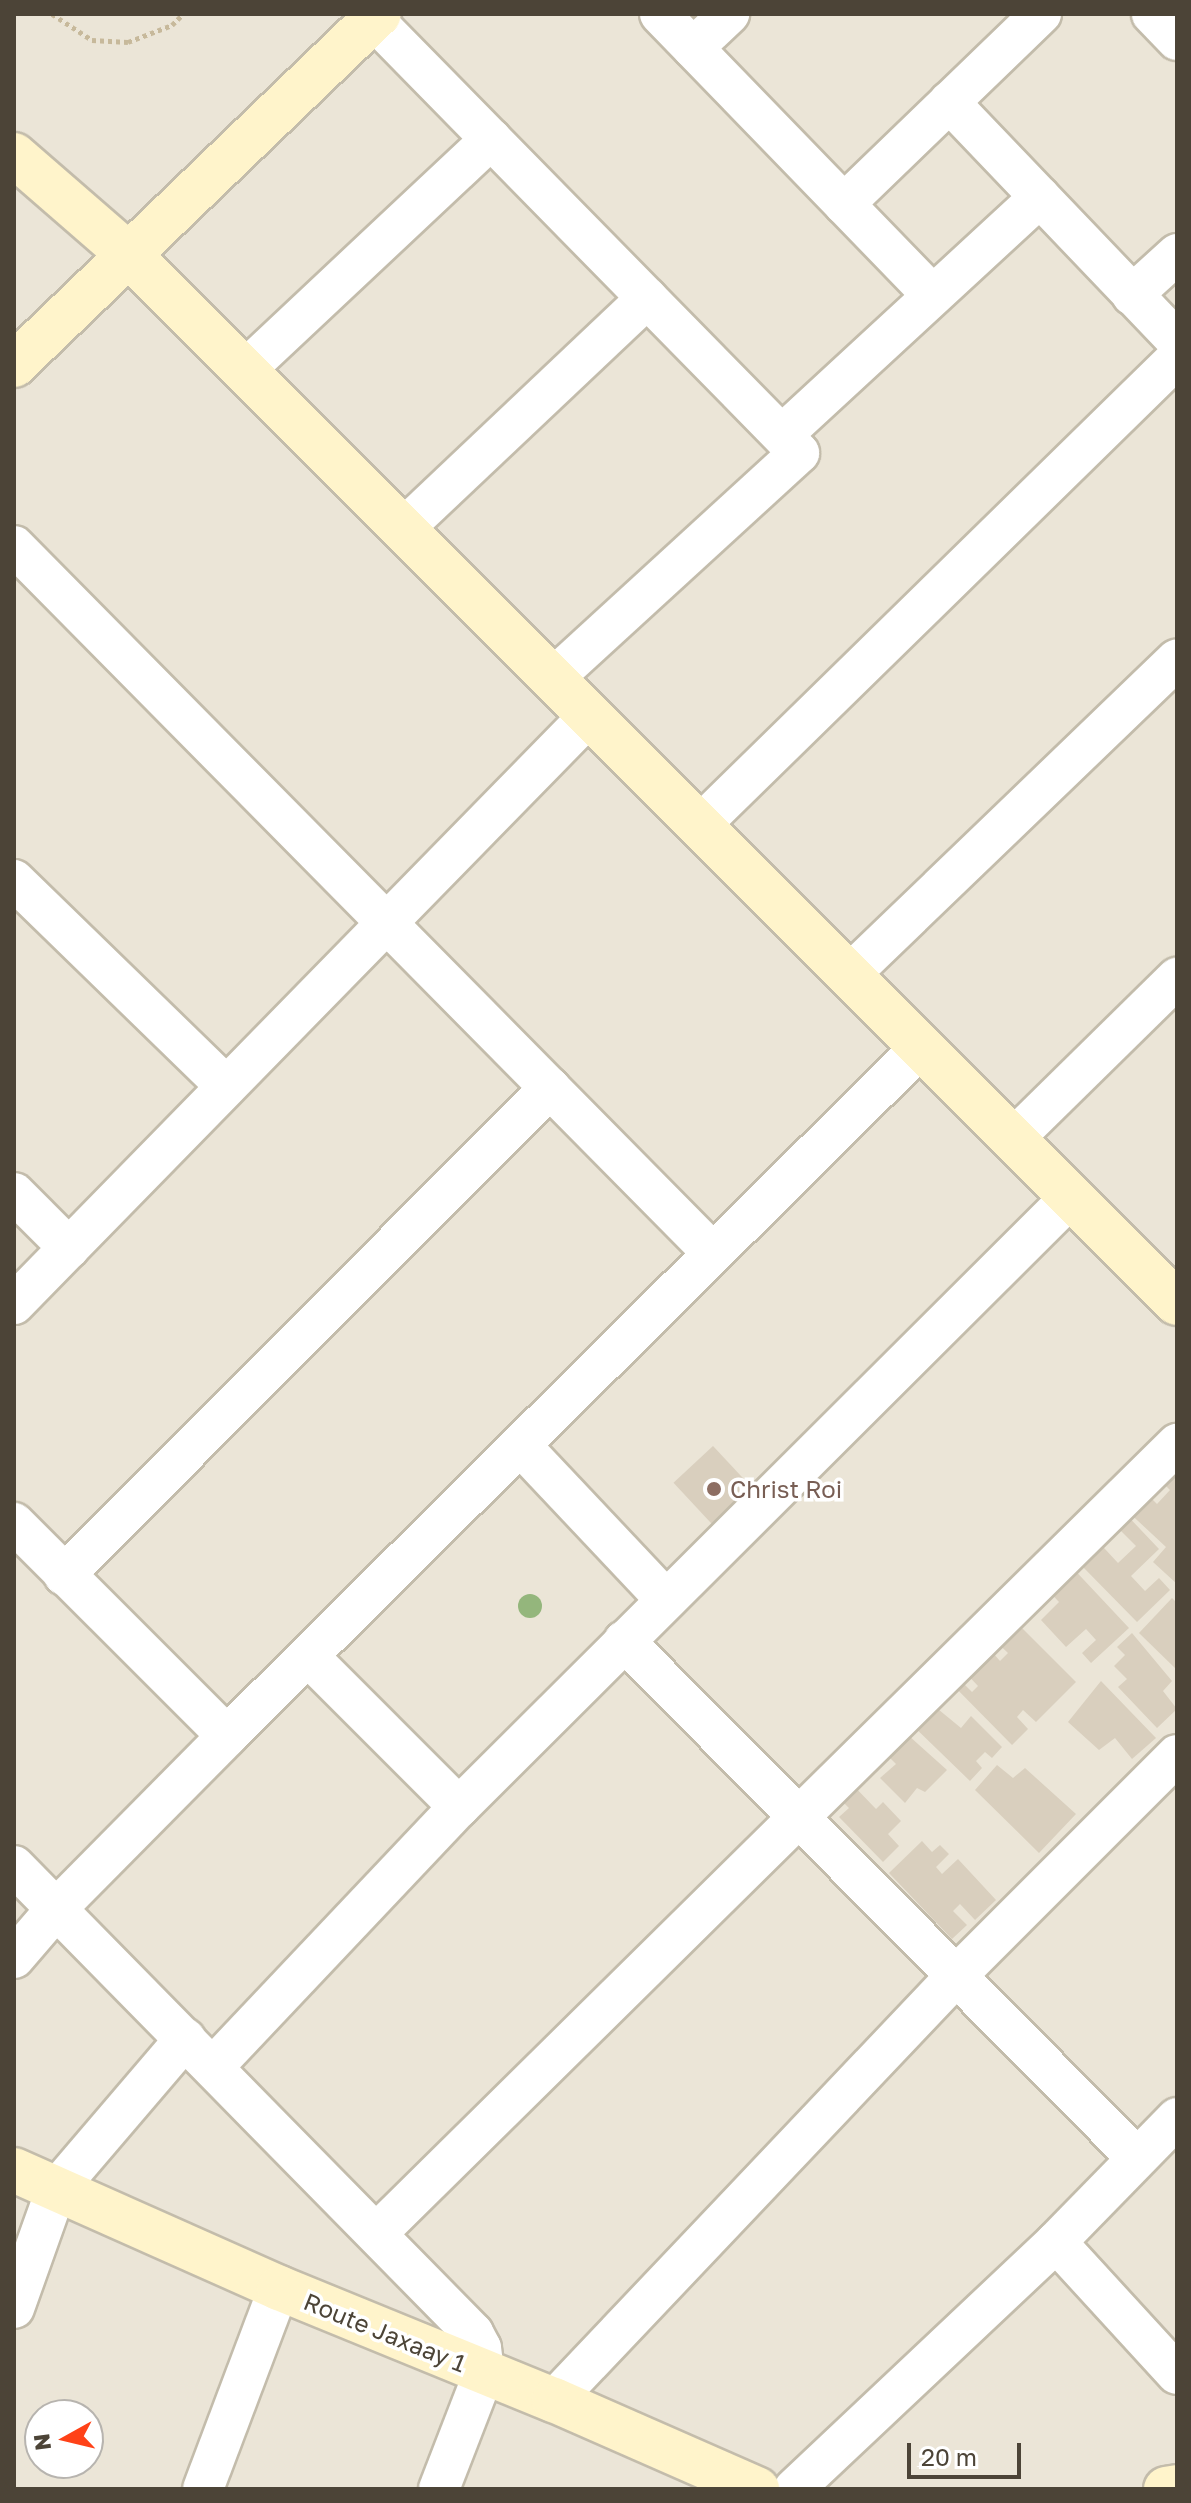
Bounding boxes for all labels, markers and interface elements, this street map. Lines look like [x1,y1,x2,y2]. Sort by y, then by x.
place label: Christ Roi [730,1475,842,1503]
marker: Christ Roi [705,1480,723,1498]
street label: Route Jaxaay 1 [300,2286,470,2378]
north arrow [24,2399,104,2479]
scale bar [911,2427,1025,2477]
text: N [27,2432,56,2452]
text: 20 m [921,2442,977,2471]

